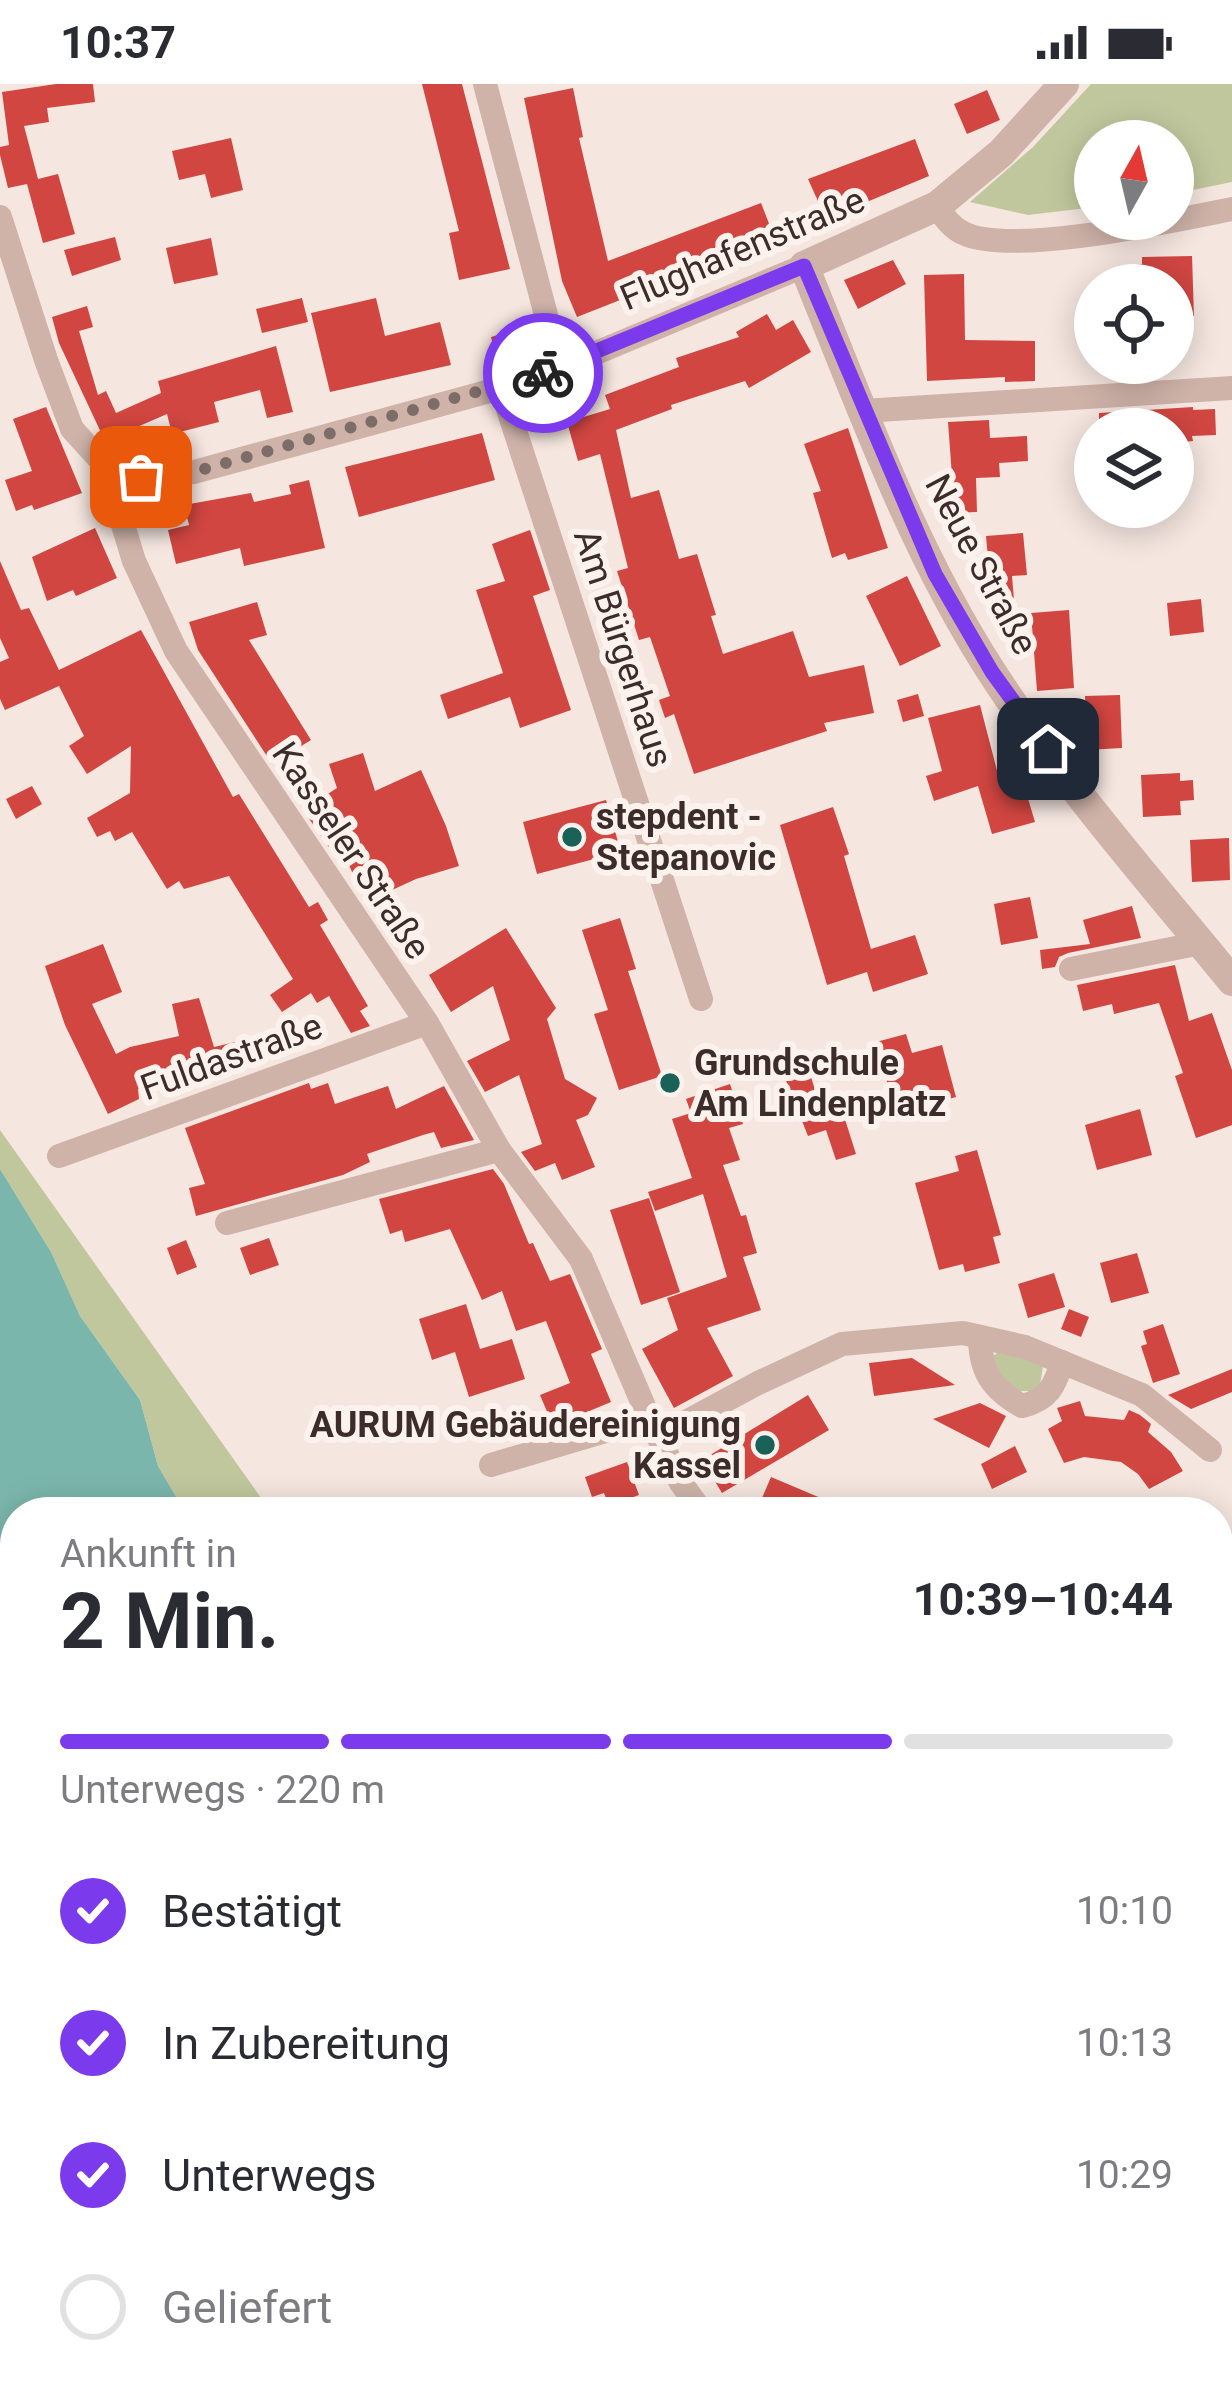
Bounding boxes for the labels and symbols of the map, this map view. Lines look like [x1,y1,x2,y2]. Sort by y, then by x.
north arrow [1074,120,1194,240]
street label: Flughafenstraße [614,179,871,319]
courier [483,313,603,433]
pin [90,426,192,528]
street label: Neue Straße [916,467,1046,661]
street label: Am Bürgerhaus [565,524,681,772]
pin [997,698,1099,800]
street label: Kasseler Straße [263,734,439,967]
place label: stepdent - Stepanovic [596,796,776,879]
marker: stepdent - Stepanovic [559,824,585,850]
street label: Fuldastraße [135,1005,328,1109]
place label: Grundschule Am Lindenplatz [694,1042,946,1125]
marker: Grundschule Am Lindenplatz [657,1070,683,1096]
place label: AURUM Gebäudereinigung Kassel [310,1404,741,1487]
marker: AURUM Gebäudereinigung Kassel [752,1432,778,1458]

